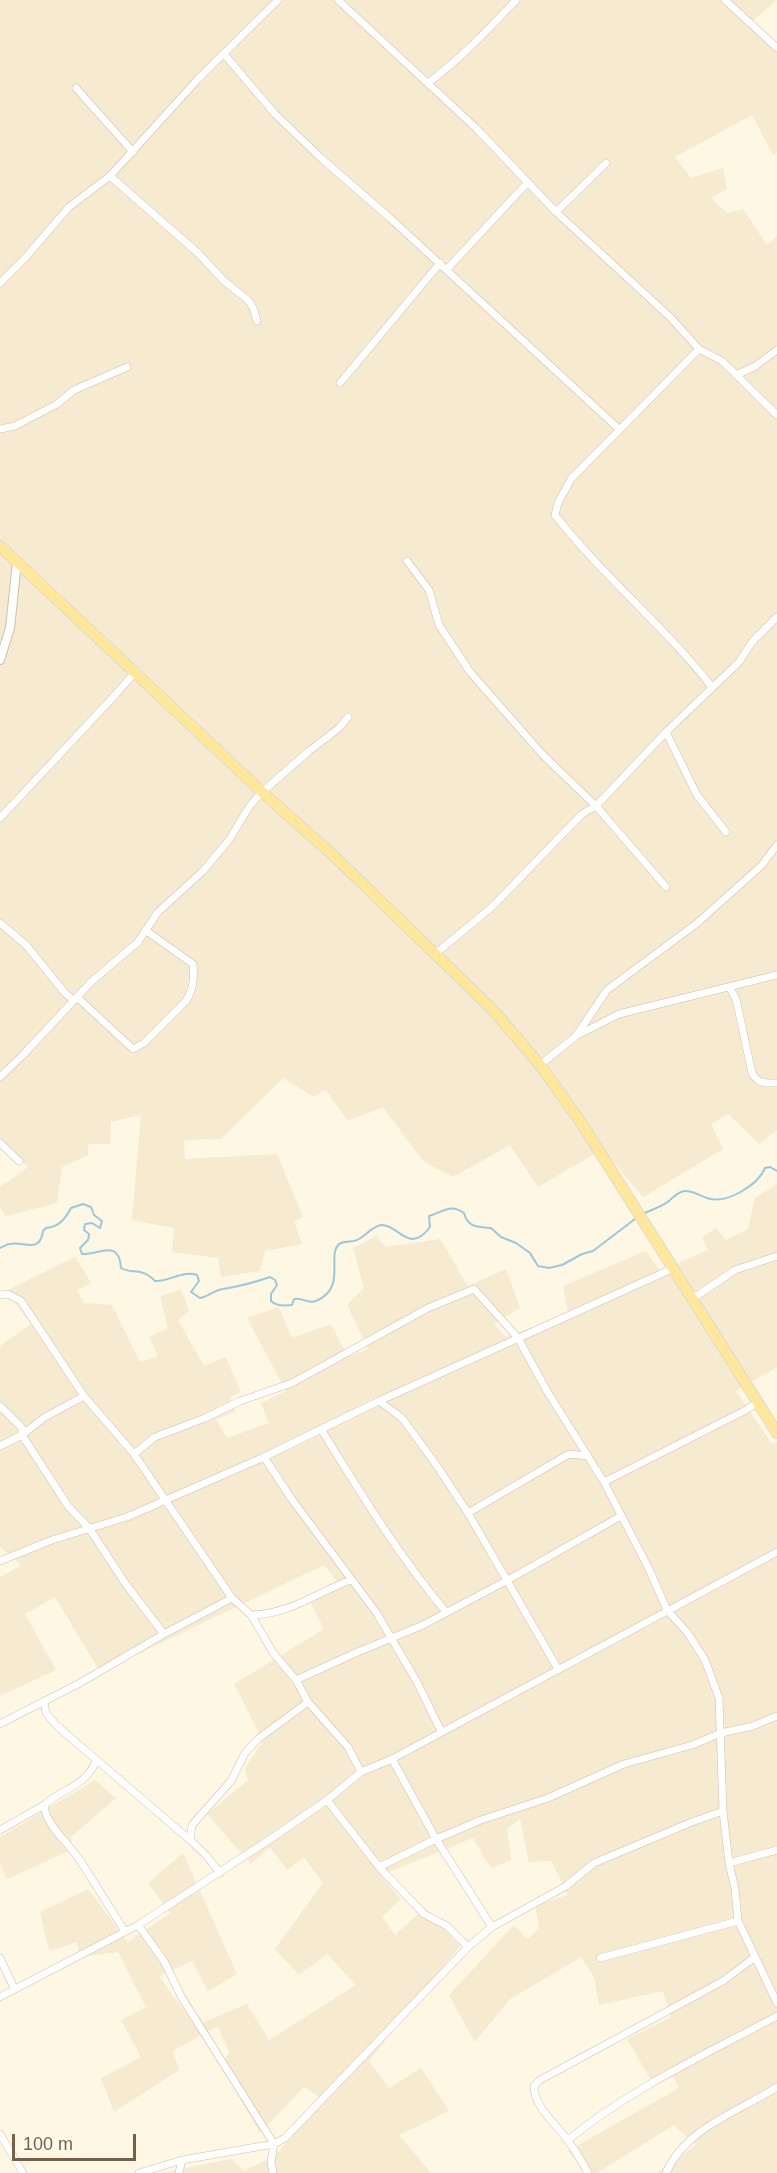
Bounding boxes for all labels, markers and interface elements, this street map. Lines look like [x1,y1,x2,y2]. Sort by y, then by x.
scale bar [15,2122,140,2160]
text: 100 m [23,2134,73,2154]

